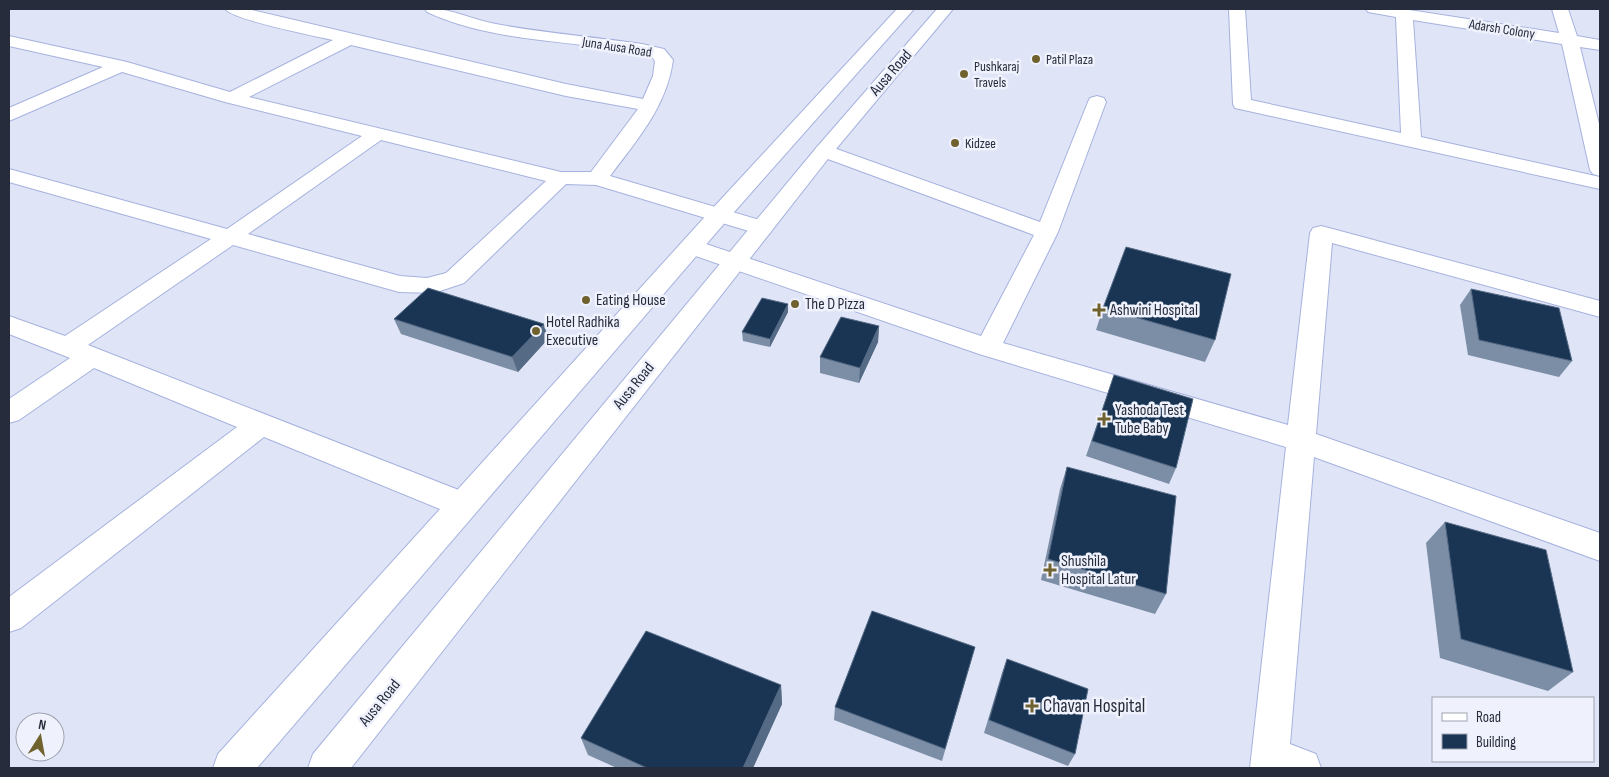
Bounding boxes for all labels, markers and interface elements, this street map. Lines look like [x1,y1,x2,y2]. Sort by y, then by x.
street label: Adarsh Colony [1467,15,1537,43]
street label: Juna Ausa Road [580,33,653,61]
street label: Ausa Road [865,46,916,101]
place label: Patil Plaza [1046,51,1093,68]
marker: Patil Plaza [1030,53,1042,65]
place label: Pushkaraj Travels [974,58,1019,91]
marker: Pushkaraj Travels [958,68,970,80]
place label: Kidzee [965,135,996,152]
marker: Kidzee [949,137,961,149]
place label: Eating House [596,291,666,310]
marker: Eating House [580,294,592,306]
place label: The D Pizza [805,295,865,314]
marker: The D Pizza [789,298,801,310]
place label: Ashwini Hospital [1109,301,1198,320]
marker: Ashwini Hospital [1092,303,1106,317]
place label: Hotel Radhika Executive [546,313,620,350]
marker: Hotel Radhika Executive [530,325,542,337]
street label: Ausa Road [609,359,659,414]
place label: Yashoda Test Tube Baby [1115,401,1184,438]
marker: Yashoda Test Tube Baby [1097,412,1111,426]
place label: Shushila Hospital Latur [1061,552,1136,589]
marker: Shushila Hospital Latur [1043,563,1057,577]
street label: Ausa Road [355,676,405,731]
place label: Chavan Hospital [1043,695,1145,718]
legend [1432,697,1594,762]
marker: Chavan Hospital [1025,699,1039,713]
text: Road [1476,708,1501,727]
north arrow [15,712,65,762]
text: N [37,716,48,734]
text: Building [1476,733,1516,752]

